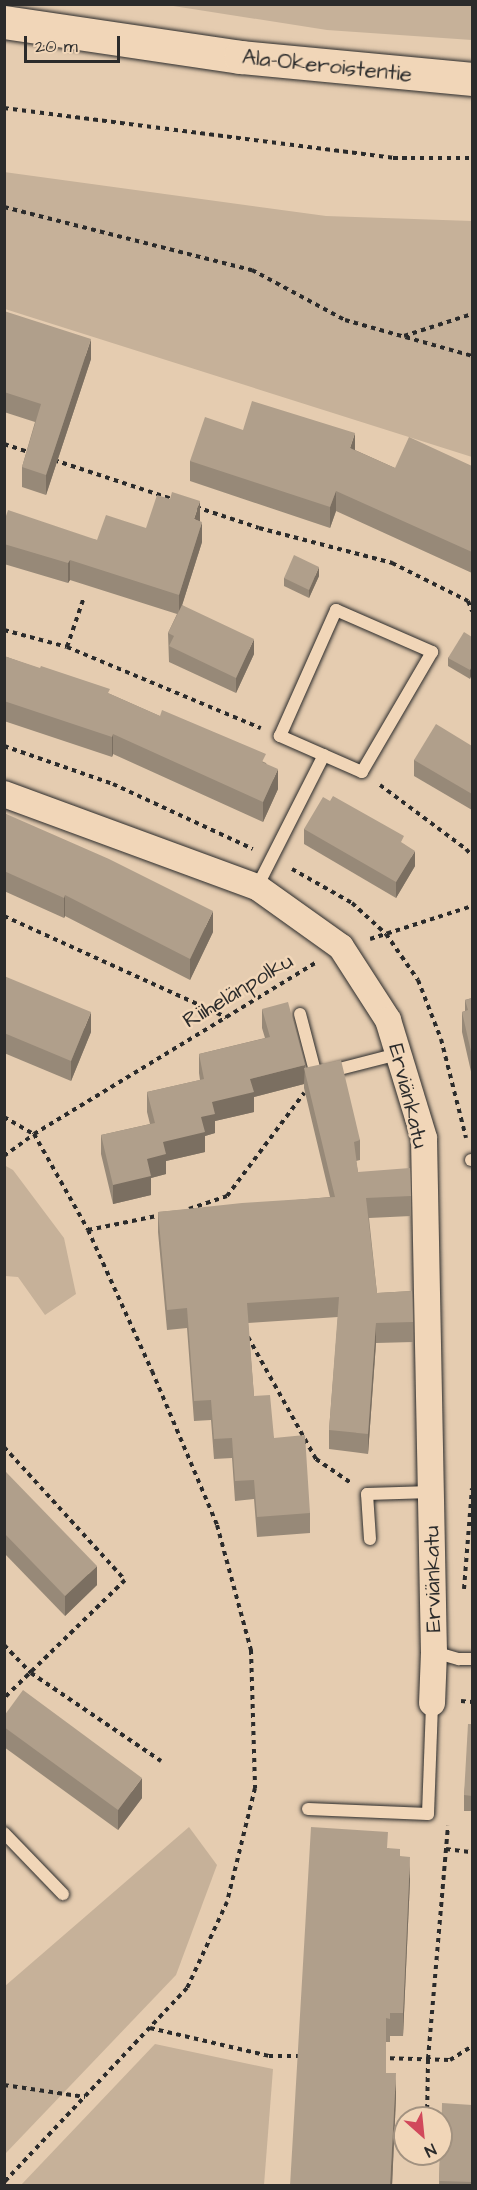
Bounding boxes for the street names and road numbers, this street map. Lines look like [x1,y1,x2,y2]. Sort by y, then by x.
street label: Ala-Okeroistentie [241,44,413,88]
street label: Riihelänpolku [178,948,298,1034]
street label: Erviänkatu [382,1041,434,1151]
street label: Erviänkatu [419,1525,447,1633]

